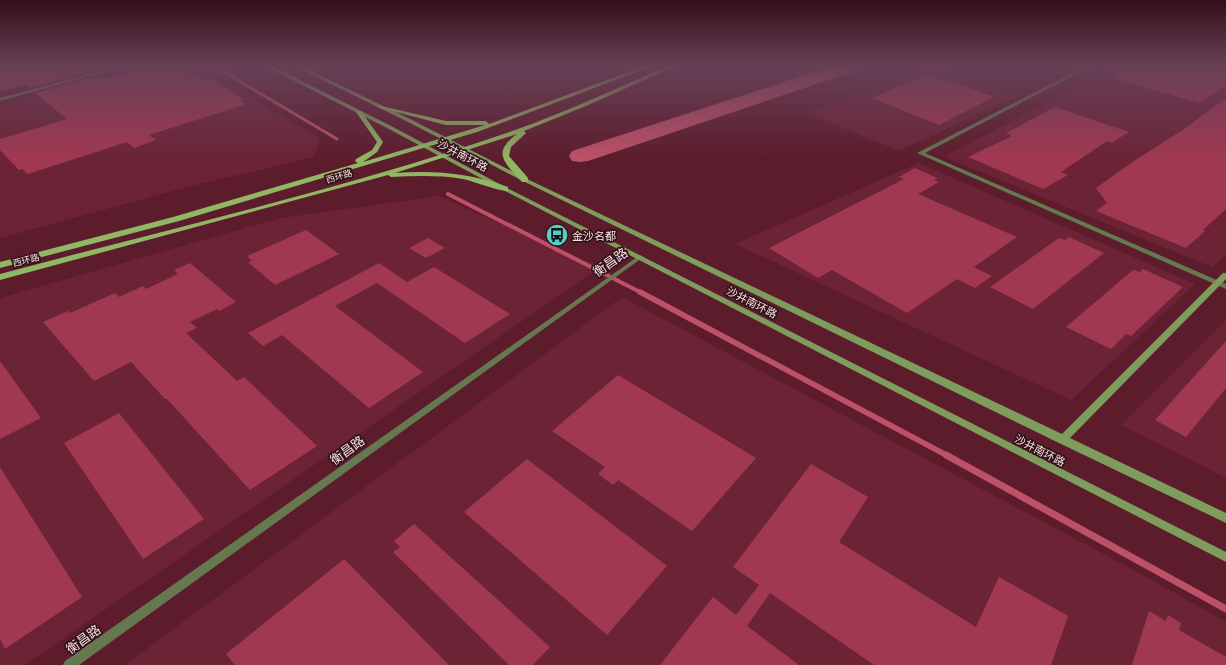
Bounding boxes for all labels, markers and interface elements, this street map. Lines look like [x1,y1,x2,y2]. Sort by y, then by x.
street label: 沙井南环路 [435,135,491,175]
street label: 西环路 [324,166,354,186]
bus stop icon: 金沙名都 [544,222,570,248]
place label: 金沙名都 [572,228,616,243]
street label: 衡昌路 [589,243,631,281]
street label: 西环路 [11,250,41,270]
street label: 沙井南环路 [724,283,780,321]
street label: 衡昌路 [326,431,368,469]
street label: 沙井南环路 [1012,431,1068,469]
street label: 衡昌路 [62,620,104,658]

